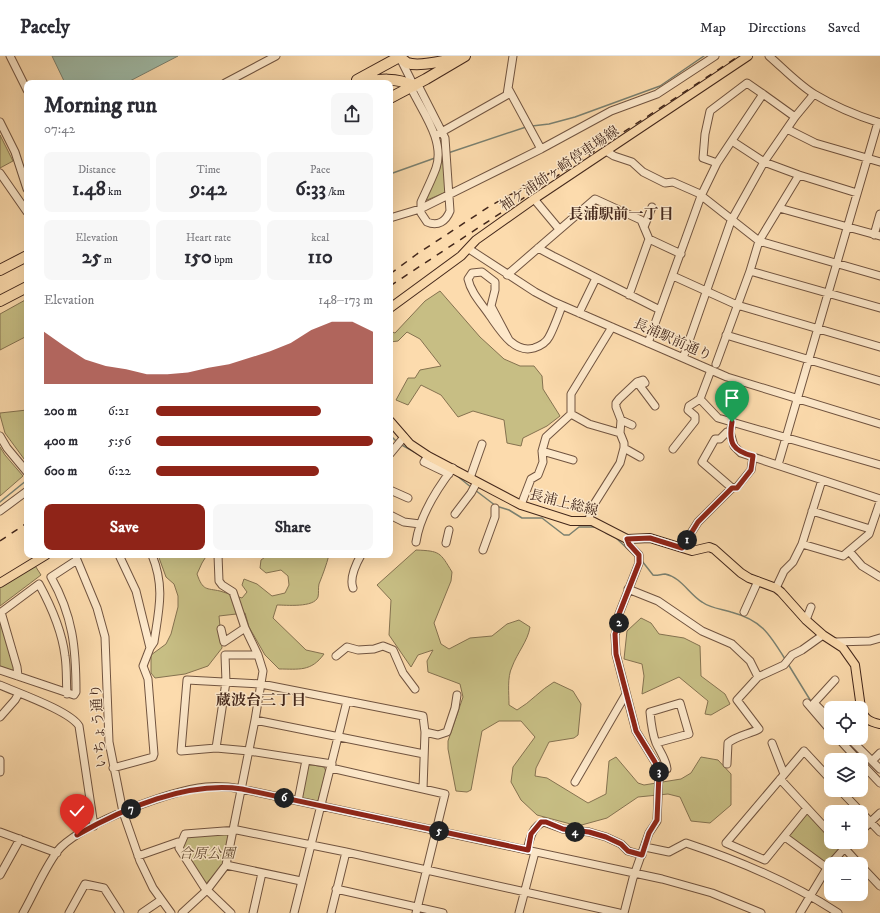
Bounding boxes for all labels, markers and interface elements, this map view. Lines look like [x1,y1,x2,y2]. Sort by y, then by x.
text: Pacely [20,16,70,39]
text: Map [700,19,726,37]
text: Directions [748,19,806,37]
text: Saved [828,19,860,37]
text: Morning run [44,92,157,119]
button: share [331,93,373,135]
text: 07:42 [44,121,75,137]
street label: 袖ケ浦姉ヶ崎停車場線 [496,122,623,215]
text: Distance [78,163,116,177]
text: Time [197,163,220,177]
text: Pace [310,163,330,177]
text: 1.48 [72,177,106,202]
text: 9:42 [190,177,227,202]
text: 6:33 [295,177,326,202]
text: km [106,185,122,199]
text: /km [326,185,345,199]
district label: 長浦駅前一丁目 [568,205,674,224]
text: Elevation [76,231,118,245]
text: Heart rate [186,231,231,245]
text: kcal [311,231,329,245]
text: 25 [82,245,101,270]
text: 150 [184,245,212,270]
text: 110 [307,245,333,270]
text: m [101,253,112,267]
text: bpm [212,253,233,267]
text: Elevation [44,292,94,308]
text: 148–173 m [318,292,373,308]
street label: 長浦駅前通り [631,315,715,365]
pin [715,381,749,422]
icon: arrive [721,387,743,409]
text: 200 m [44,403,77,419]
text: 6:21 [108,403,129,419]
text: 400 m [44,433,78,449]
text: 5:56 [108,433,131,449]
text: 600 m [44,463,77,479]
text: 6:22 [108,463,131,479]
street label: 長浦上総線 [528,486,600,520]
button: Save [44,504,205,550]
button: Share [213,504,373,550]
pin: 1 [677,530,697,550]
text: 1 [685,533,689,547]
pin: 2 [609,613,629,633]
text: 2 [616,616,622,630]
street label: いちょう通り [87,683,111,768]
district label: 蔵波台三丁目 [216,691,306,710]
map controls [824,701,868,901]
button: locate [824,701,868,745]
button: layers [824,753,868,797]
pin: 3 [649,762,669,782]
text: 3 [657,765,661,779]
pin: 6 [274,788,294,808]
text: 6 [281,791,287,805]
pin [60,794,94,835]
pin: 7 [121,799,141,819]
icon: check [66,800,88,822]
text: 7 [128,802,134,816]
button: + [824,805,868,849]
pin: 5 [429,821,449,841]
pin: 4 [565,822,585,842]
text: 5 [436,824,442,838]
text: 4 [572,825,578,839]
park label: 合原公園 [179,845,237,863]
button: − [824,857,868,901]

